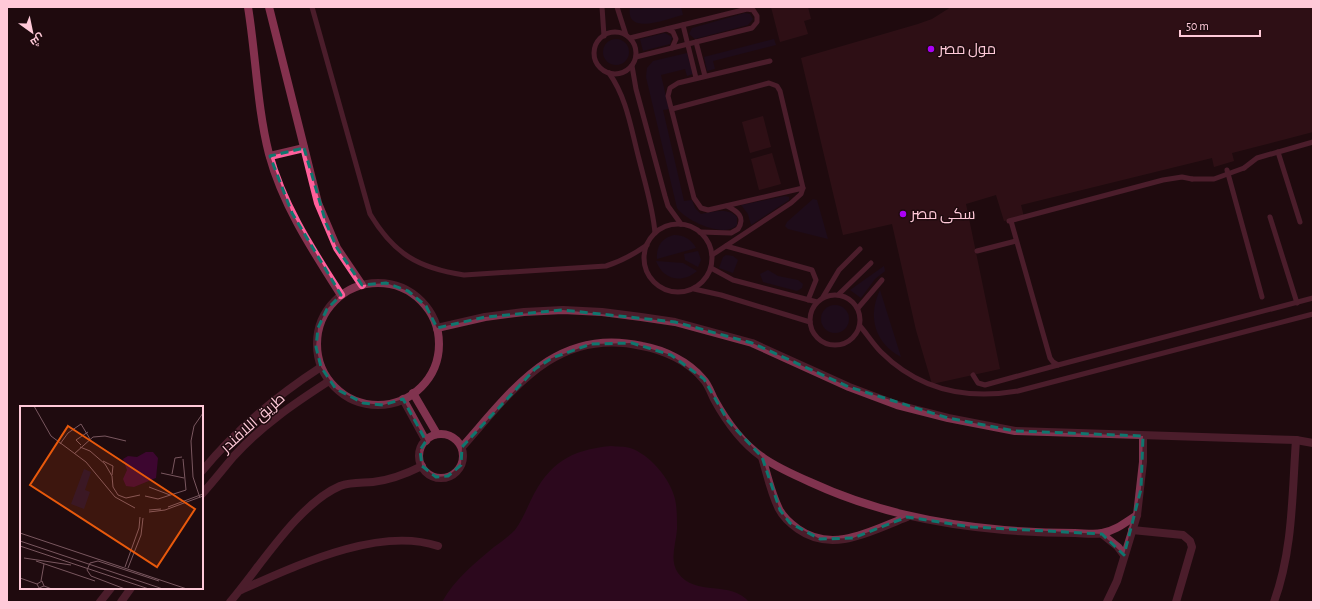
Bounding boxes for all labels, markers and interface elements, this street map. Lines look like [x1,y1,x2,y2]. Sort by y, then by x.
north arrow [12,12,52,52]
scale bar [1180,12,1260,38]
text: 50 m [1186,20,1209,32]
text: ش [28,31,46,48]
place label: مول مصر [938,42,996,58]
marker: مول مصر [926,44,936,54]
place label: سكى مصر [910,207,975,224]
marker: سكى مصر [898,209,908,219]
street label: طريق اللافندر [217,391,289,458]
inset map [20,406,203,589]

